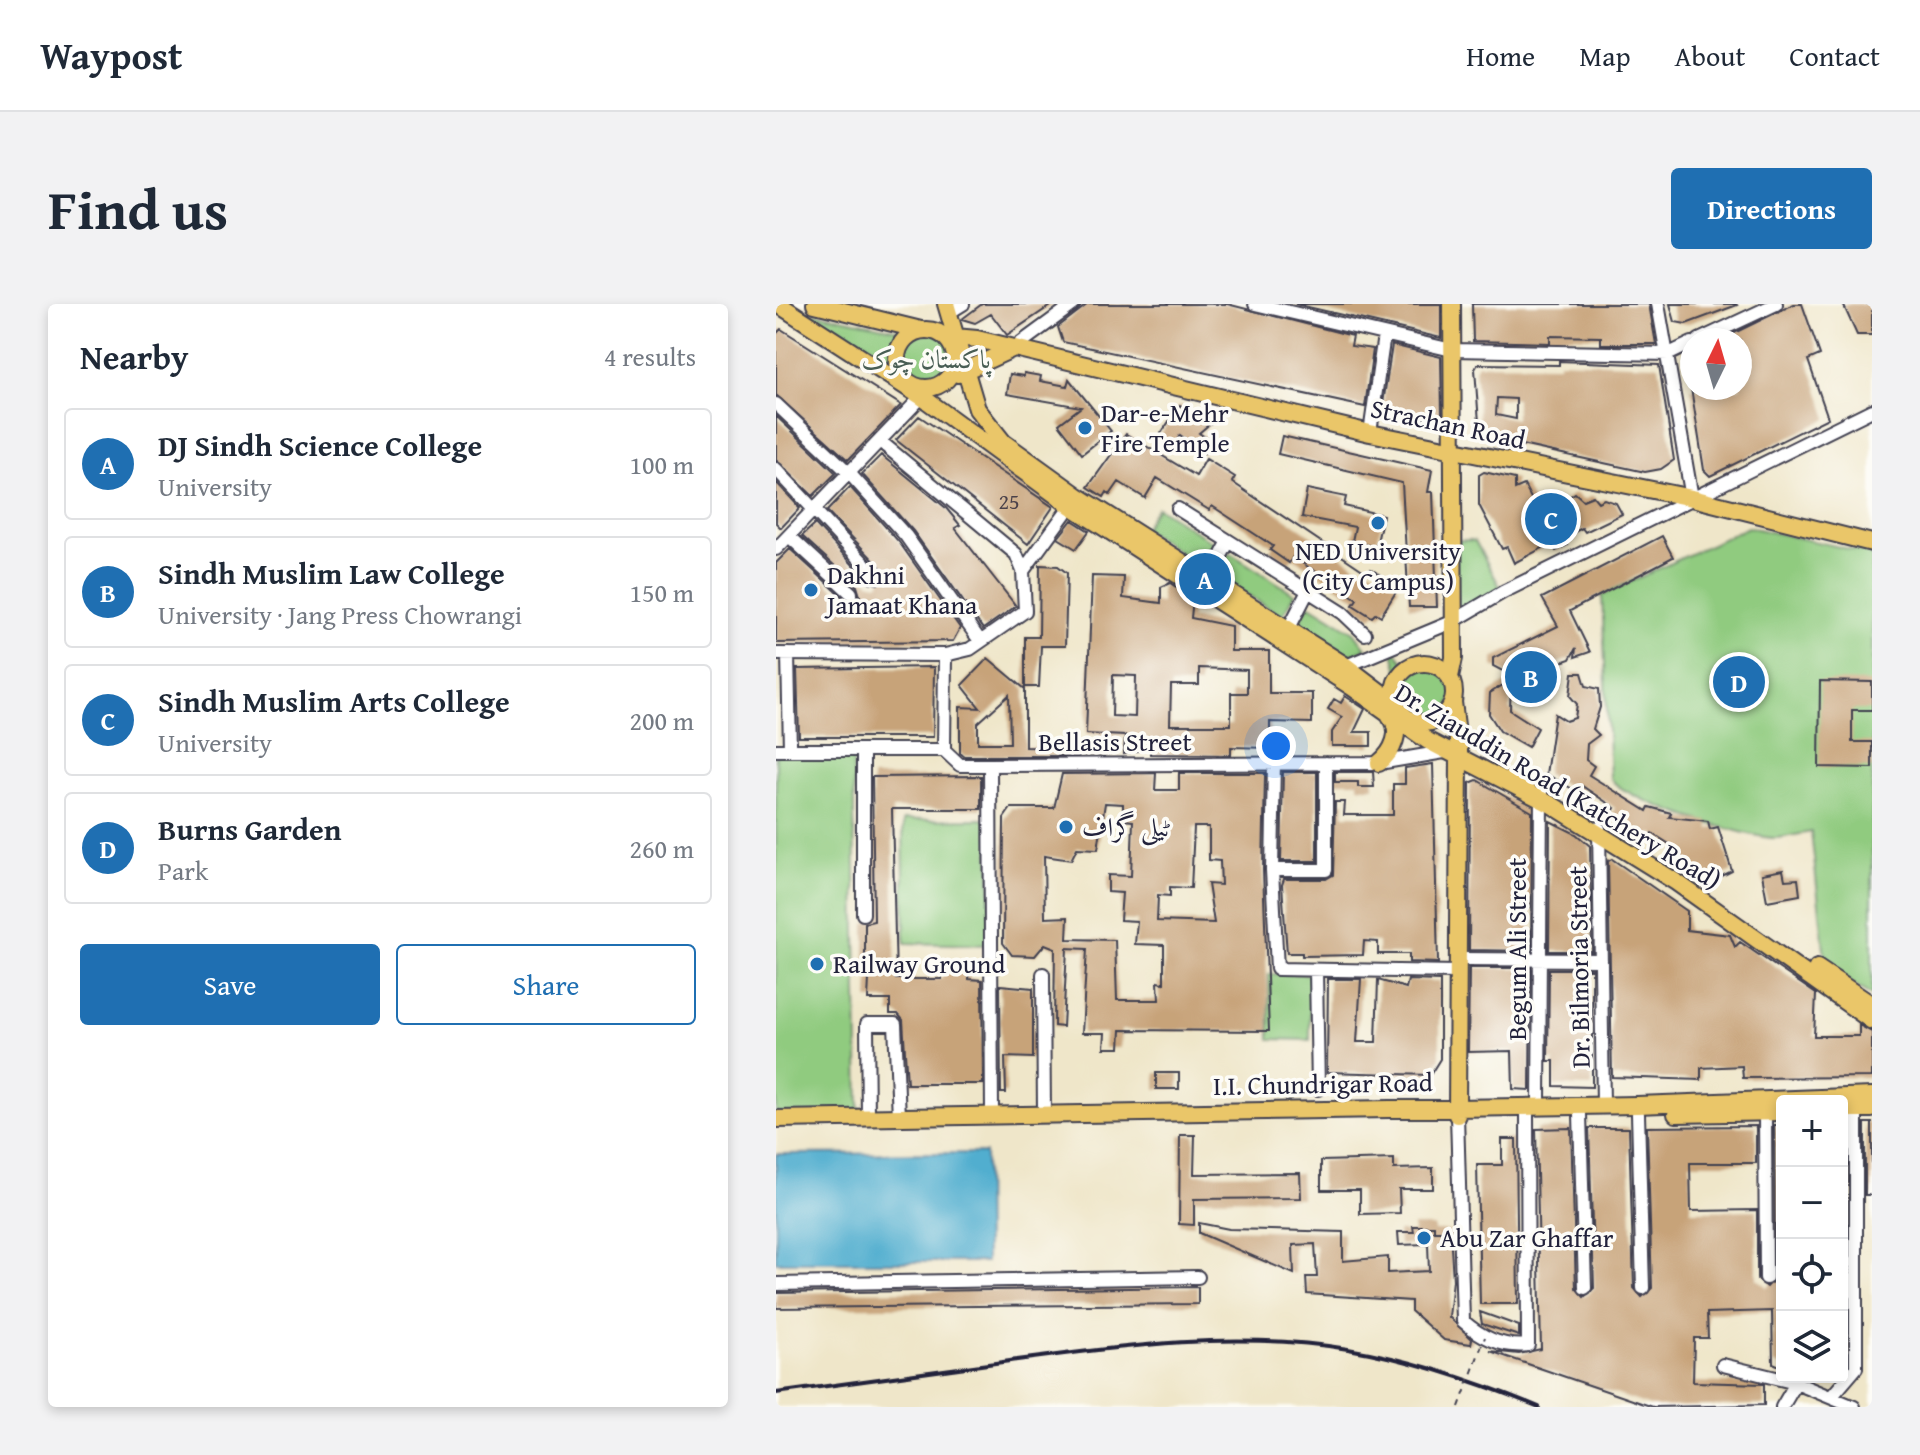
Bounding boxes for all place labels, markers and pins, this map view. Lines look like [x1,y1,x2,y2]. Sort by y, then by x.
place label: Dar-e-Mehr Fire Temple [1101,393,1230,462]
marker: Dar-e-Mehr Fire Temple [1076,419,1094,437]
pin: C [1525,489,1577,549]
marker: NED University (City Campus) [1369,514,1387,532]
place label: NED University (City Campus) [1295,531,1461,600]
pin: A [1179,549,1231,609]
place label: Dakhni Jamaat Khana [824,555,978,624]
marker: Dakhni Jamaat Khana [802,581,820,599]
pin: B [1505,647,1557,707]
pin: D [1713,652,1765,712]
place label: ٹیلی گراف [1082,807,1171,846]
marker: ٹیلی گراف [1057,818,1075,836]
place label: Railway Ground [833,944,1005,983]
marker: Railway Ground [808,955,826,973]
place label: Abu Zar Ghaffar [1440,1218,1614,1257]
marker: Abu Zar Ghaffar [1415,1229,1433,1247]

